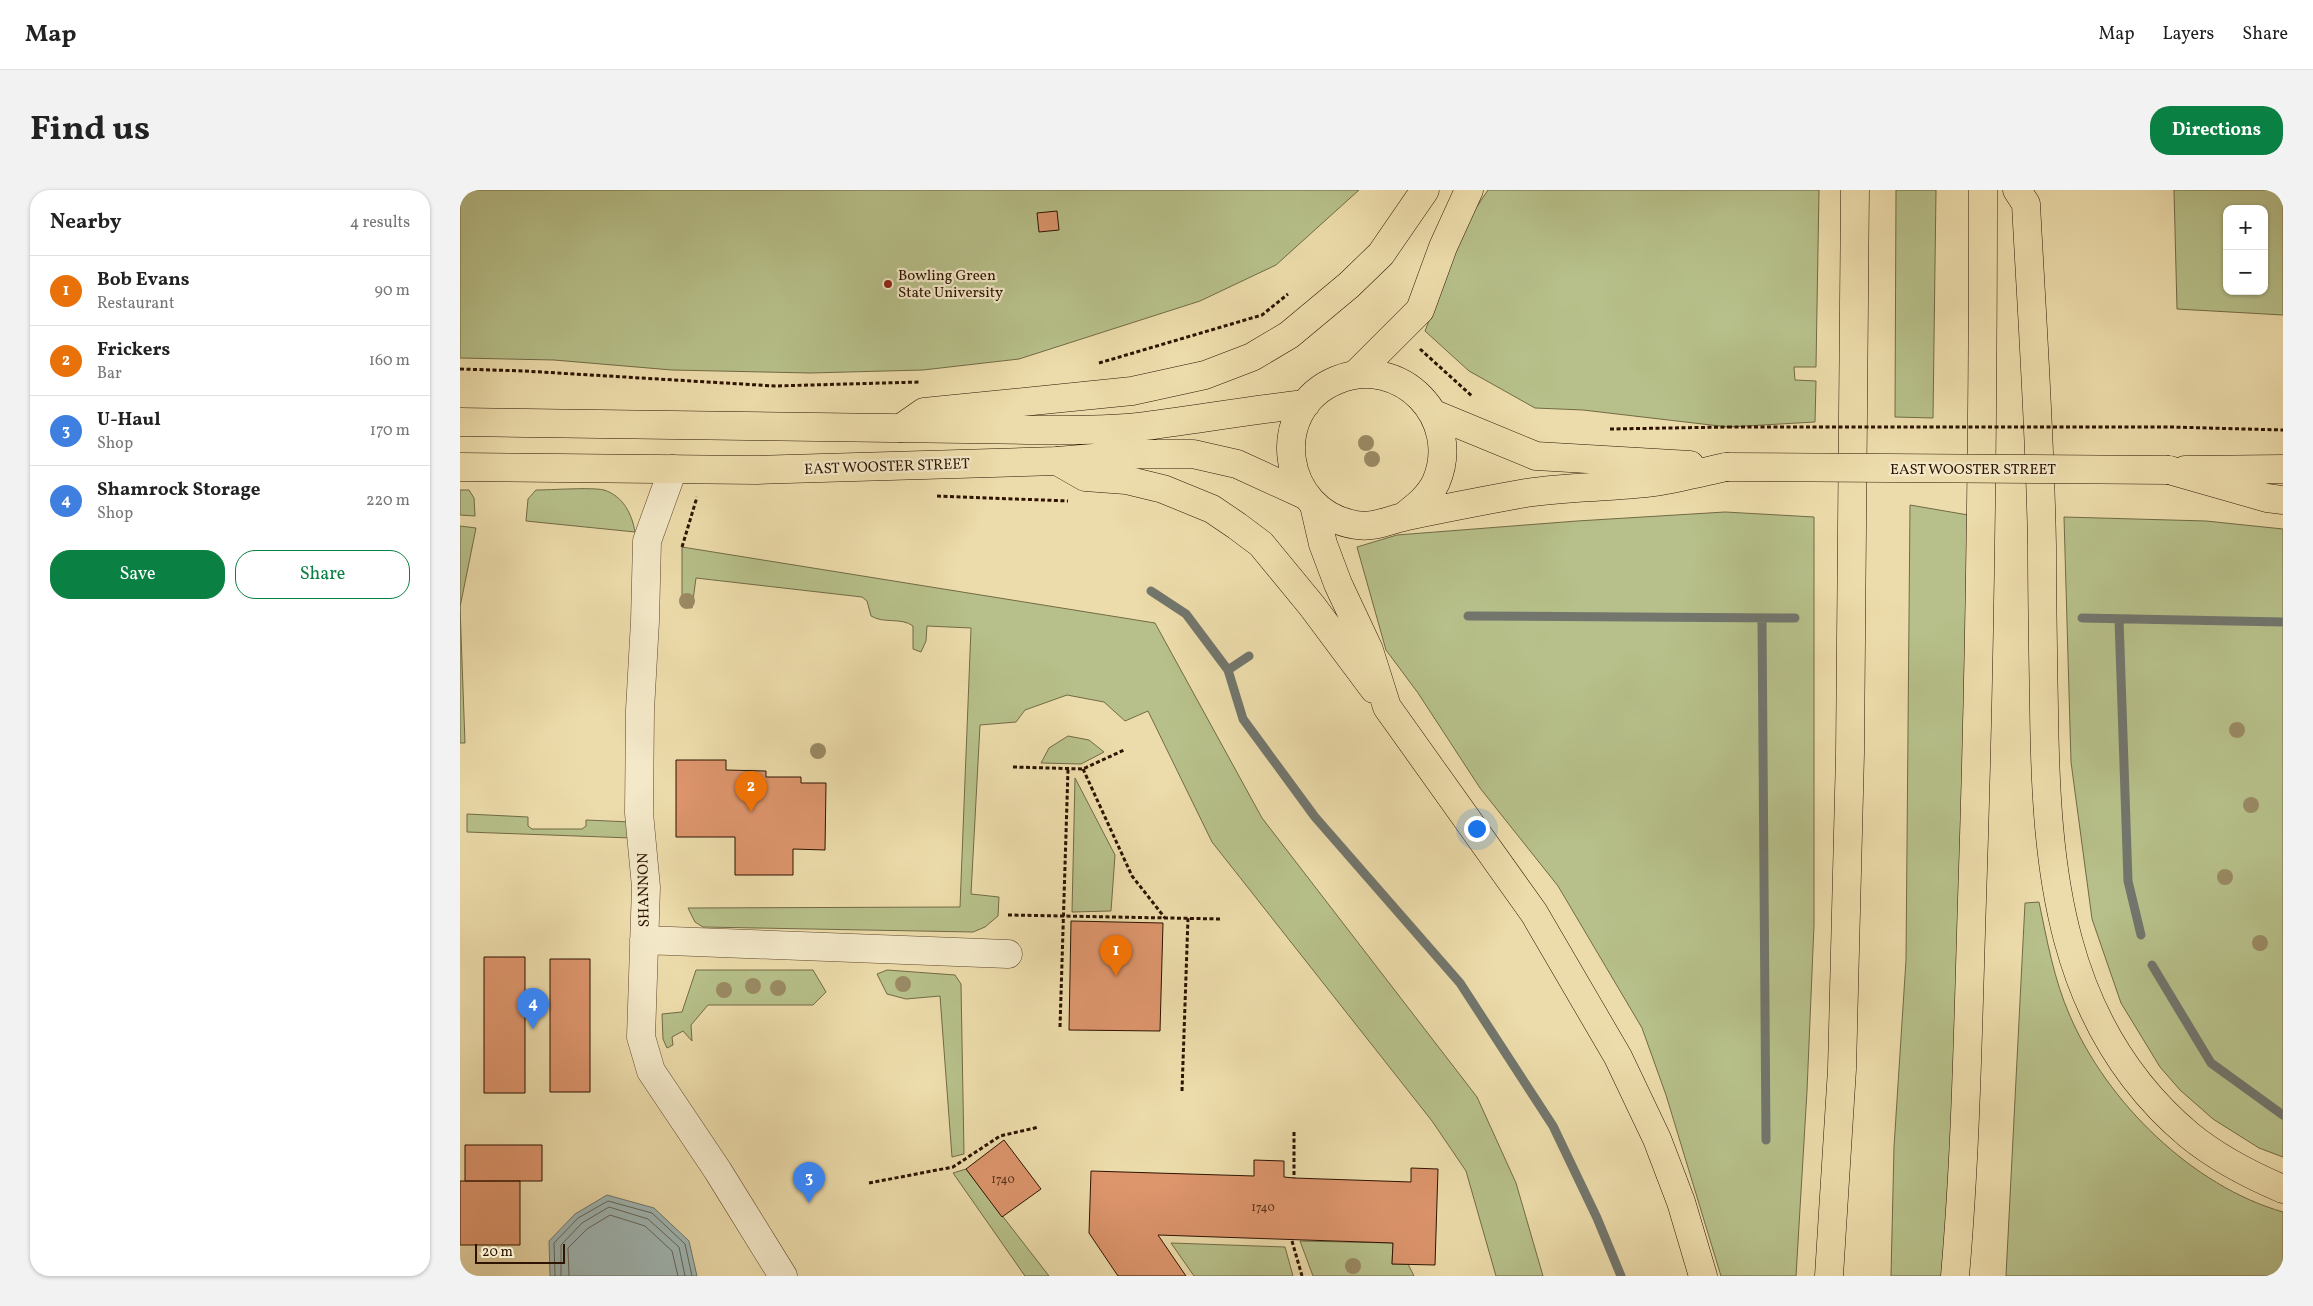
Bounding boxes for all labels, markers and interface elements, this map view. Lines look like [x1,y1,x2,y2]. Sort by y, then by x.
text: Map [25,18,76,52]
text: Map [2098,22,2134,47]
text: Layers [2162,22,2214,47]
text: Share [2242,22,2288,47]
text: Find us [30,106,150,154]
button: Directions [2150,106,2283,155]
map controls [2223,205,2268,295]
button: + [2223,205,2268,250]
text: Nearby [50,208,121,237]
text: 4 results [350,212,410,234]
button: − [2223,250,2268,295]
place label: Bowling Green State University [898,266,1003,304]
text: Bob Evans [97,267,190,293]
marker: Bowling Green State University [882,278,894,290]
text: 1 [63,280,69,302]
text: 90 m [374,280,410,302]
text: Restaurant [97,293,175,315]
text: Frickers [97,337,170,363]
text: 2 [62,350,70,372]
text: 160 m [369,350,410,372]
text: Bar [97,363,122,385]
text: U-Haul [97,407,161,433]
text: 3 [62,420,70,442]
text: 170 m [370,420,410,442]
text: Shop [97,433,133,455]
street label: EAST WOOSTER STREET [804,454,971,481]
street label: EAST WOOSTER STREET [1890,460,2056,481]
text: Shamrock Storage [97,477,261,503]
text: 4 [61,490,71,512]
text: 220 m [366,490,410,512]
text: Shop [97,503,133,525]
button: Save [50,550,225,599]
button: Share [235,550,410,599]
pin: 2 [735,771,767,812]
your location [1464,816,1490,842]
street label: SHANNON [633,853,656,927]
pin: 1 [1100,935,1132,976]
pin: 4 [517,988,549,1029]
pin: 3 [793,1162,825,1203]
house number: 1740 [991,1172,1015,1188]
house number: 1740 [1251,1200,1275,1216]
scale bar [475,1241,565,1264]
text: 20 m [482,1243,513,1262]

